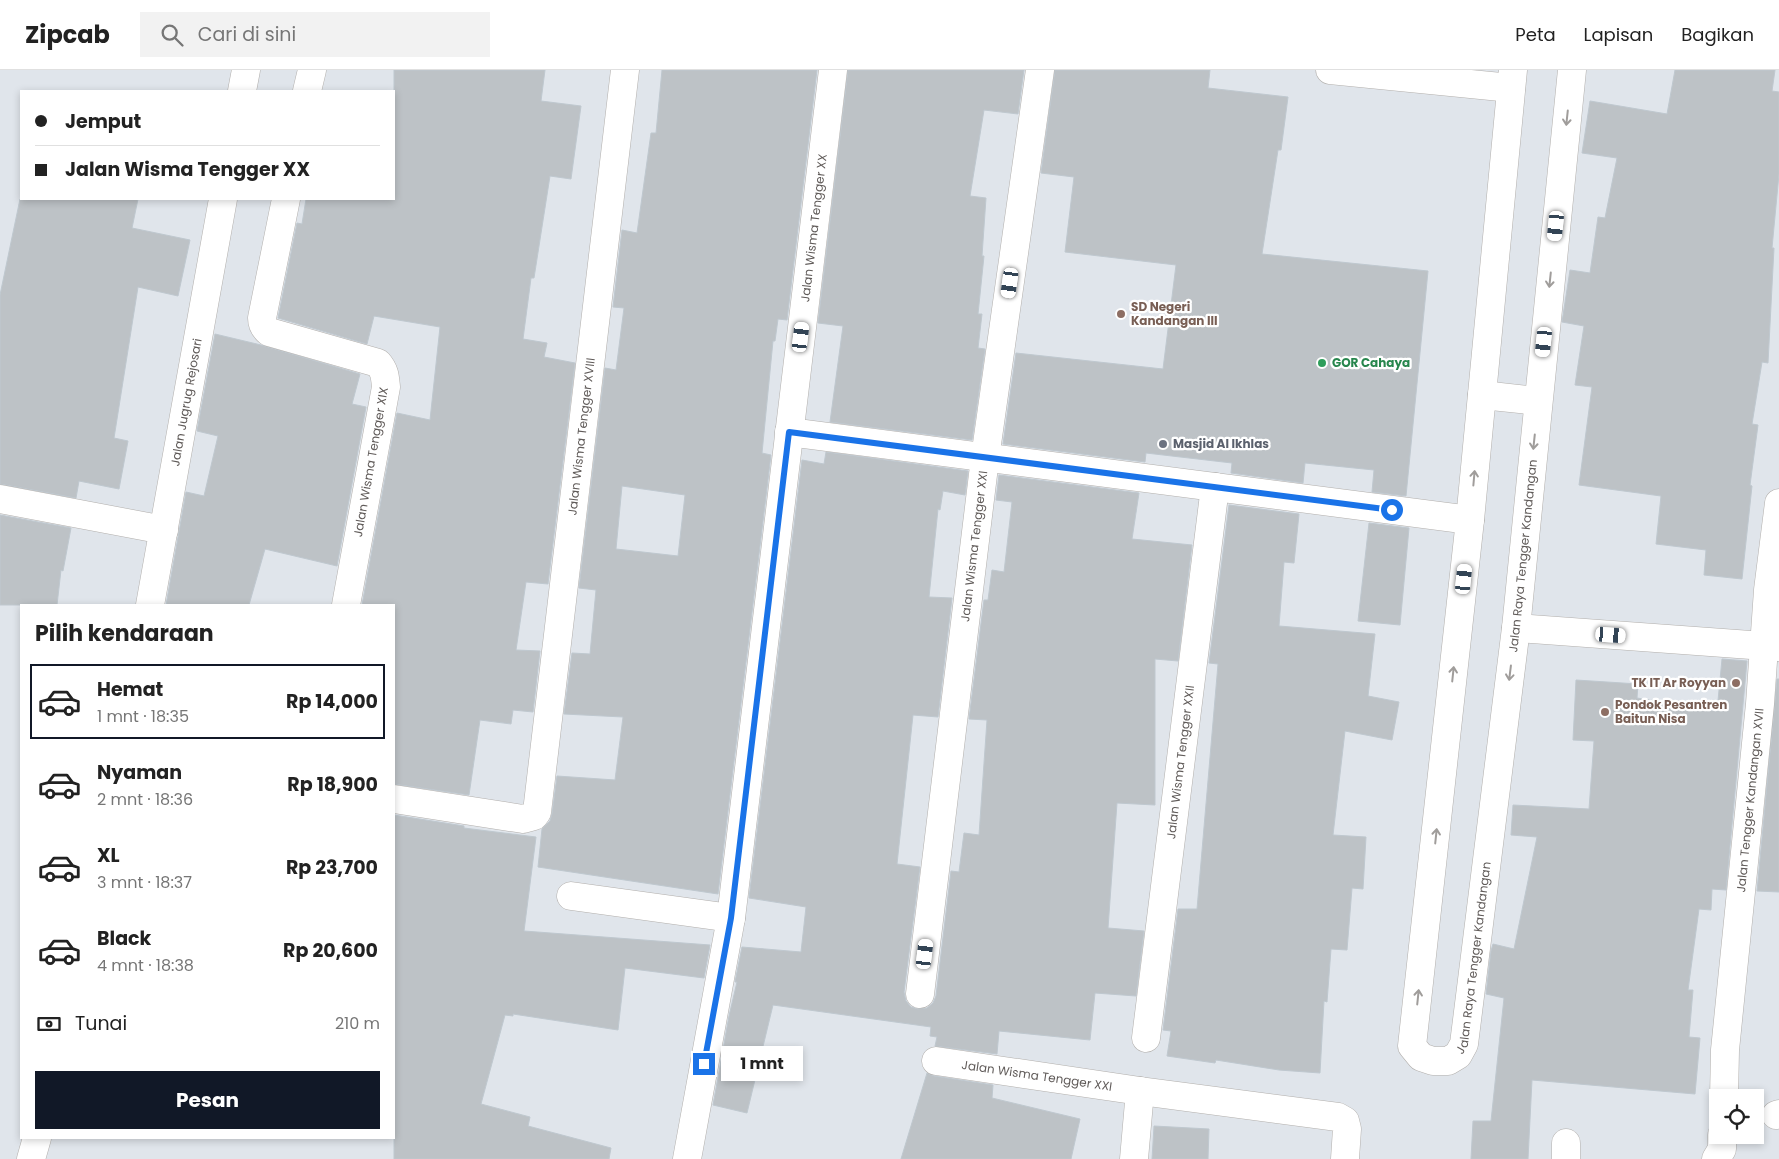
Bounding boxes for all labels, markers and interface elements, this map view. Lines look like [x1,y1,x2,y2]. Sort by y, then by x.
search box [140,12,490,57]
text: Zipcab [25,18,110,51]
icon: search [158,21,186,49]
text: Cari di sini [198,21,296,48]
text: Peta [1515,22,1556,47]
text: Lapisan [1584,22,1653,47]
text: Bagikan [1681,22,1754,47]
text: Jemput [65,108,141,135]
one-way arrow [1562,110,1572,126]
street label: Jalan Wisma Tengger XX [796,153,831,303]
text: Jalan Wisma Tengger XX [65,156,310,183]
car [1546,210,1565,242]
car [1000,267,1019,299]
one-way arrow [1546,272,1555,288]
place label: SD Negeri Kandangan III [1131,298,1218,329]
marker: SD Negeri Kandangan III [1115,308,1127,320]
car [791,321,810,353]
car [1534,326,1553,358]
street label: Jalan Jugrug Rejosari [166,337,206,467]
place label: GOR Cahaya [1332,354,1410,371]
street label: Jalan Wisma Tengger XVIII [563,357,599,516]
marker: GOR Cahaya [1316,357,1328,369]
street label: Jalan Wisma Tengger XIX [349,386,392,538]
one-way arrow [1529,433,1539,449]
place label: Masjid Al Ikhlas [1173,435,1269,452]
marker: Masjid Al Ikhlas [1157,438,1169,450]
street label: Jalan Raya Tengger Kandangan [1504,459,1541,653]
street label: Jalan Wisma Tengger XXI [956,470,991,623]
one-way arrow [1469,470,1479,486]
route start [1381,499,1403,521]
car [1454,563,1473,595]
text: Pilih kendaraan [35,618,214,649]
car [1595,626,1626,644]
one-way arrow [1505,665,1515,681]
one-way arrow [1448,666,1458,682]
place label: TK IT Ar Royyan [1631,674,1726,691]
text: Hemat [97,676,163,703]
marker: TK IT Ar Royyan [1730,677,1742,689]
icon: car [37,679,82,724]
street label: Jalan Wisma Tengger XXII [1162,684,1198,840]
text: Rp 14,000 [286,688,378,715]
place label: Pondok Pesantren Baitun Nisa [1615,696,1727,727]
text: 1 mnt · 18:35 [97,705,189,728]
marker: Pondok Pesantren Baitun Nisa [1599,706,1611,718]
street label: Jalan Tengger Kandangan XVII [1732,707,1768,893]
text: Nyaman [97,759,182,786]
icon: car [37,762,82,807]
text: Rp 18,900 [287,771,378,798]
text: 2 mnt · 18:36 [97,788,193,811]
one-way arrow [1431,828,1440,844]
text: XL [97,842,120,869]
icon: car [37,845,82,890]
text: Rp 23,700 [286,854,378,881]
street label: Jalan Raya Tengger Kandangan [1451,861,1495,1057]
text: 3 mnt · 18:37 [97,871,192,894]
text: Black [97,925,151,952]
icon: car [37,928,82,973]
text: Rp 20,600 [283,937,378,964]
car [915,938,934,970]
text: 4 mnt · 18:38 [97,954,194,977]
one-way arrow [1413,989,1423,1005]
icon: cash [35,1010,63,1038]
text: Tunai [75,1010,127,1037]
text: 210 m [335,1012,380,1035]
callout: 1 mnt [722,1046,804,1082]
text: 1 mnt [740,1052,784,1075]
route end [693,1053,715,1075]
street label: Jalan Wisma Tengger XXI [961,1056,1113,1095]
button: Pesan [35,1071,380,1129]
map controls [1709,1089,1764,1144]
button: locate [1709,1089,1764,1144]

